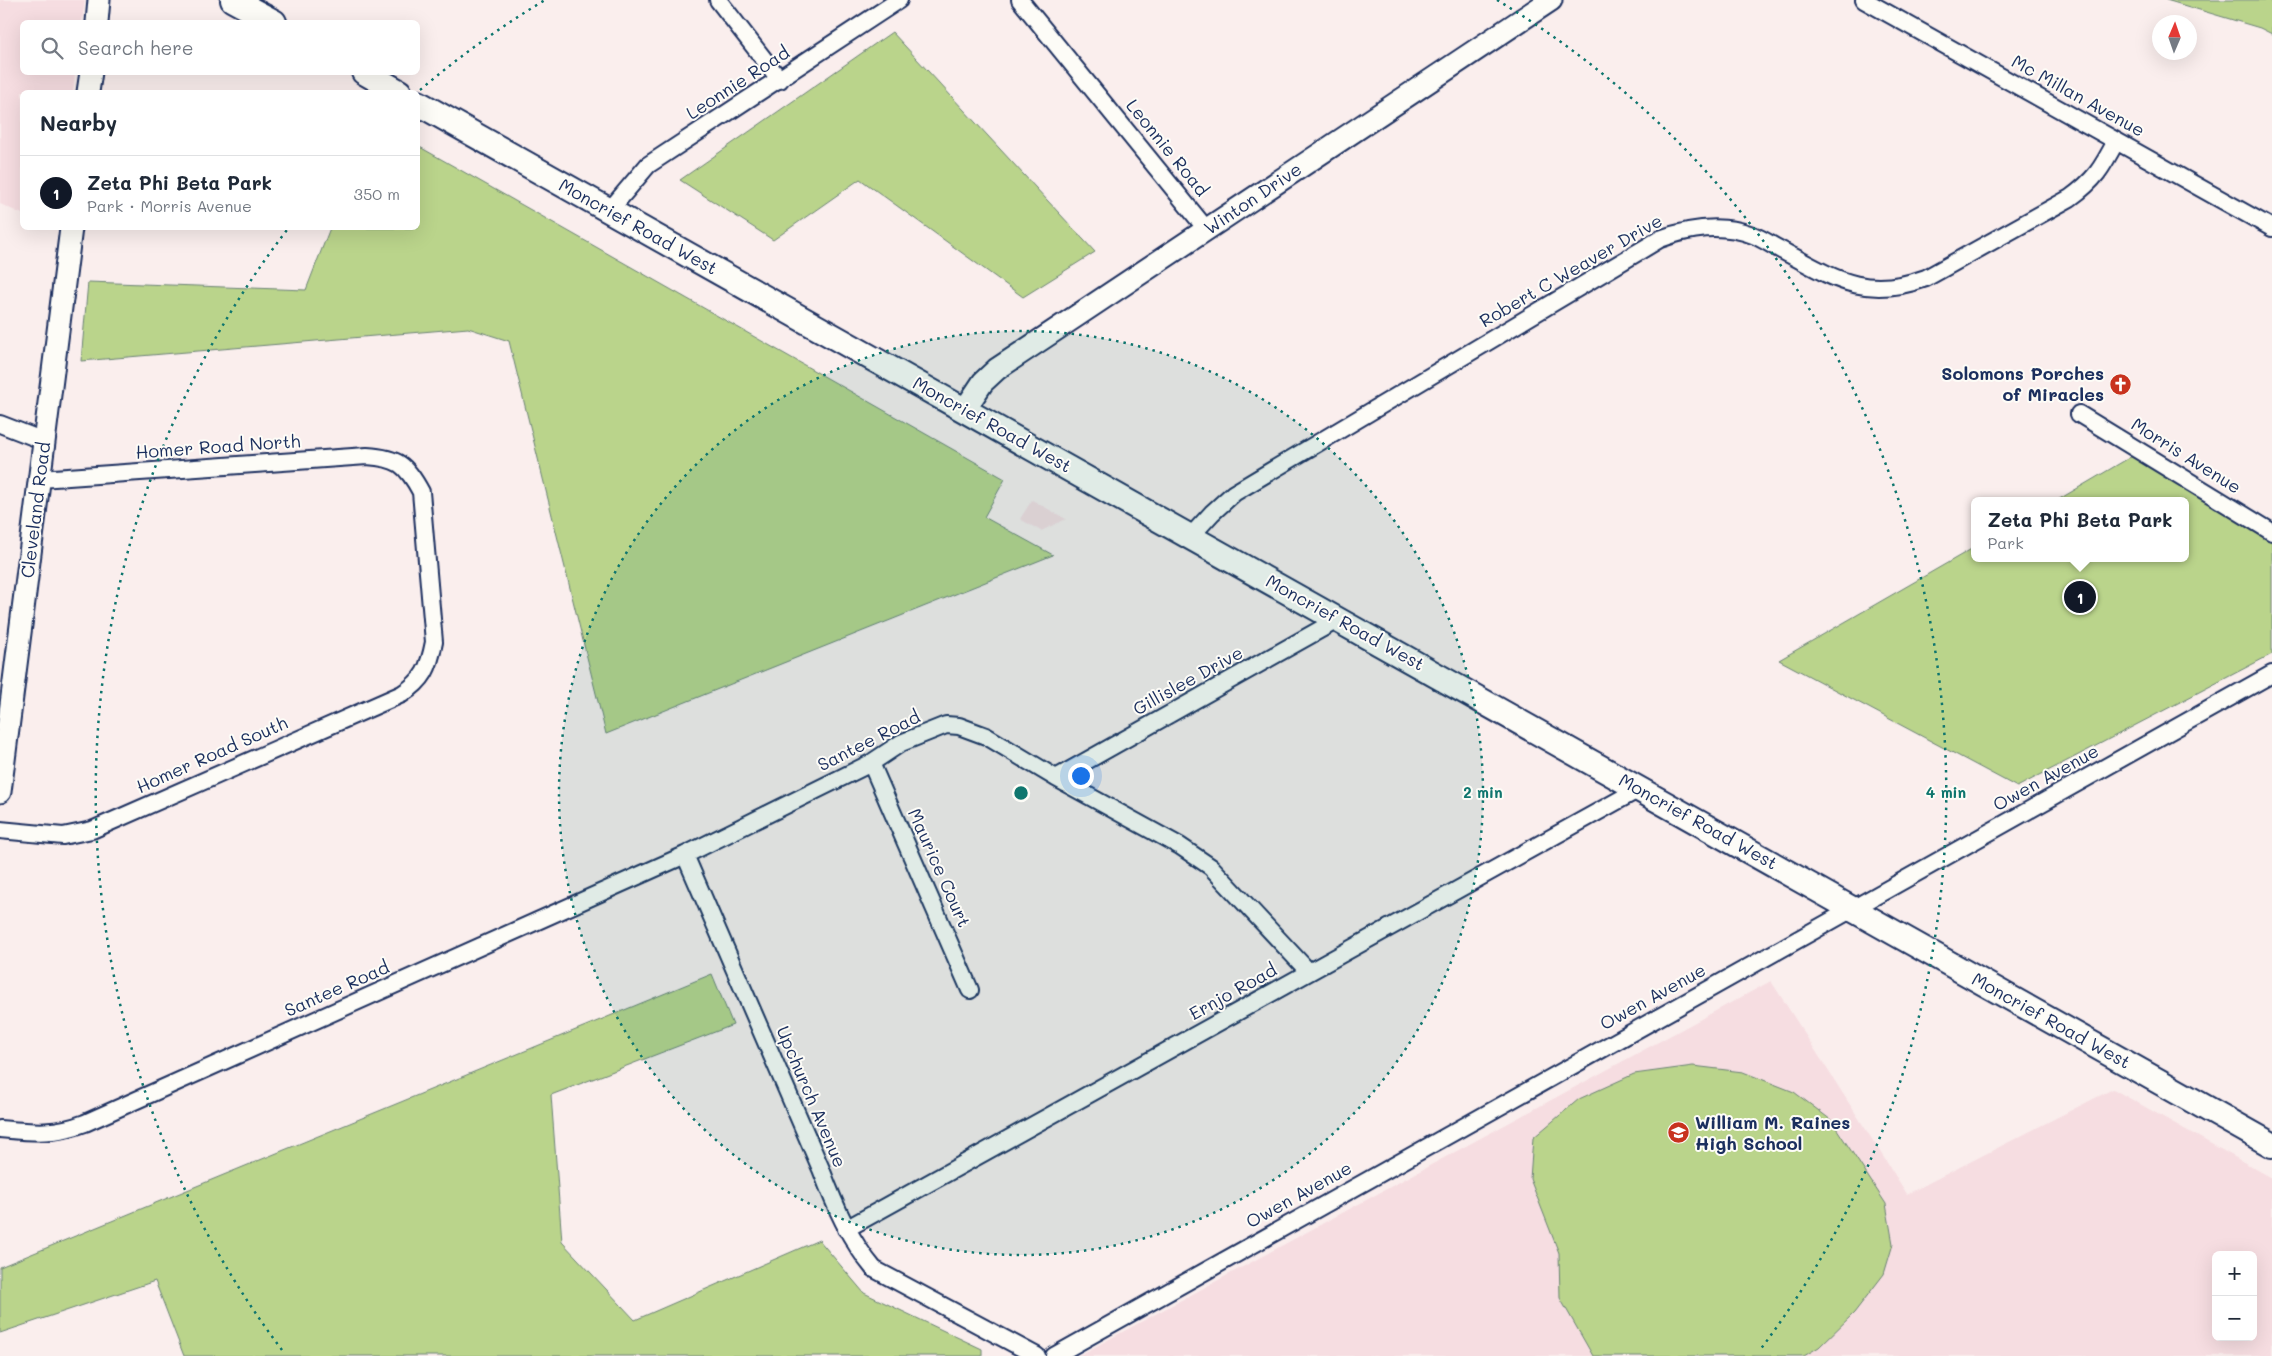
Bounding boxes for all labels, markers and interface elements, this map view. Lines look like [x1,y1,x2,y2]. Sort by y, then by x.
north arrow [2152,15,2197,60]
search box [20,20,420,75]
icon: search [38,34,66,62]
text: Search here [78,35,194,60]
street label: Leonnie Road [681,40,794,124]
street label: Mc Millan Avenue [2008,49,2149,142]
street label: Leonnie Road [1121,94,1214,201]
text: Nearby [40,109,117,136]
street label: Winton Drive [1199,157,1306,240]
text: Zeta Phi Beta Park [87,170,272,195]
street label: Moncrief Road West [555,172,722,280]
text: 1 [52,183,60,204]
text: 350 m [354,183,400,204]
text: Park · Morris Avenue [87,195,252,216]
street label: Robert C Weaver Drive [1475,208,1666,332]
place label: Solomons Porches of Miracles [1941,361,2104,406]
street label: Moncrief Road West [909,370,1076,478]
church icon: Solomons Porches of Miracles [2108,372,2132,396]
street label: Morris Avenue [2127,412,2246,499]
street label: Homer Road North [135,428,301,464]
street label: Cleveland Road [15,440,55,579]
popup [1971,497,2189,562]
text: Zeta Phi Beta Park [1988,507,2172,532]
text: Park [1988,532,2024,553]
street label: Moncrief Road West [1262,568,1429,676]
pin: 1 [2064,578,2096,616]
street label: Gillislee Drive [1128,640,1247,720]
street label: Santee Road [813,704,924,776]
street label: Homer Road South [132,710,291,798]
street label: Owen Avenue [1988,738,2103,816]
your location [1068,763,1094,789]
street label: Moncrief Road West [1615,767,1782,875]
text: 2 min [1463,782,1503,802]
text: 4 min [1926,782,1966,802]
centre of rings [1012,784,1030,802]
street label: Maurice Court [903,804,977,931]
street label: Santee Road [280,954,393,1022]
street label: Ernjo Road [1184,957,1281,1025]
street label: Owen Avenue [1595,957,1710,1035]
street label: Moncrief Road West [1968,966,2135,1074]
street label: Upchurch Avenue [771,1022,853,1171]
place label: William M. Raines High School [1695,1110,1850,1155]
school or university icon: William M. Raines High School [1667,1121,1691,1145]
street label: Owen Avenue [1241,1155,1356,1233]
map controls [2212,1251,2257,1341]
button: + [2212,1251,2257,1296]
button: − [2212,1296,2257,1341]

